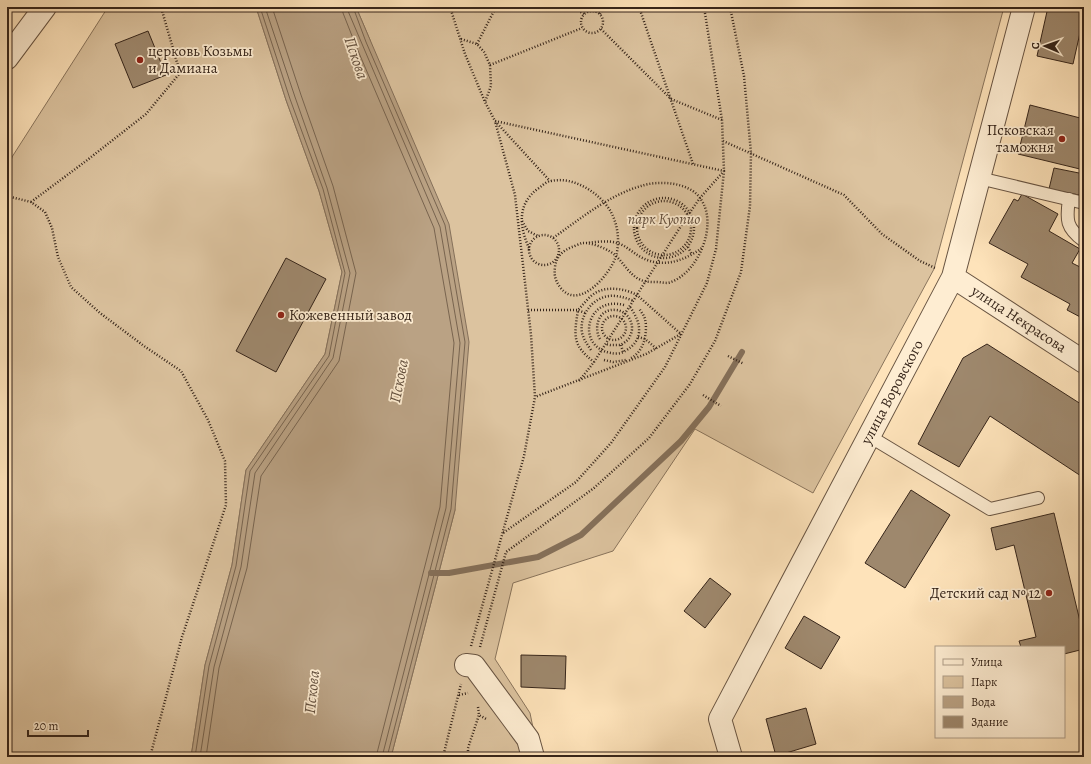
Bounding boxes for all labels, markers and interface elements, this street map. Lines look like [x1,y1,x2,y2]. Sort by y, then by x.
north arrow [1025,26,1065,66]
water label: Пскова [338,34,374,82]
place label: церковь Козьмы и Дамиана [148,41,253,78]
text: С [1028,42,1043,49]
marker: церковь Козьмы и Дамиана [135,55,145,65]
place label: Псковская таможня [987,120,1054,157]
marker: Псковская таможня [1057,134,1067,144]
park label: парк Куопио [628,209,700,229]
street label: улица Некрасова [967,280,1070,357]
place label: Кожевенный завод [289,305,412,325]
marker: Кожевенный завод [276,310,286,320]
street label: улица Воровского [856,336,928,449]
water label: Пскова [384,357,414,405]
place label: Детский сад № 12 [930,583,1041,603]
marker: Детский сад № 12 [1044,588,1054,598]
legend [935,646,1065,738]
text: Улица [971,654,1003,670]
water label: Пскова [299,669,325,715]
text: Парк [971,674,997,690]
text: Вода [971,694,996,710]
scale bar [28,712,88,738]
text: Здание [971,714,1008,730]
text: 20 m [34,718,58,734]

